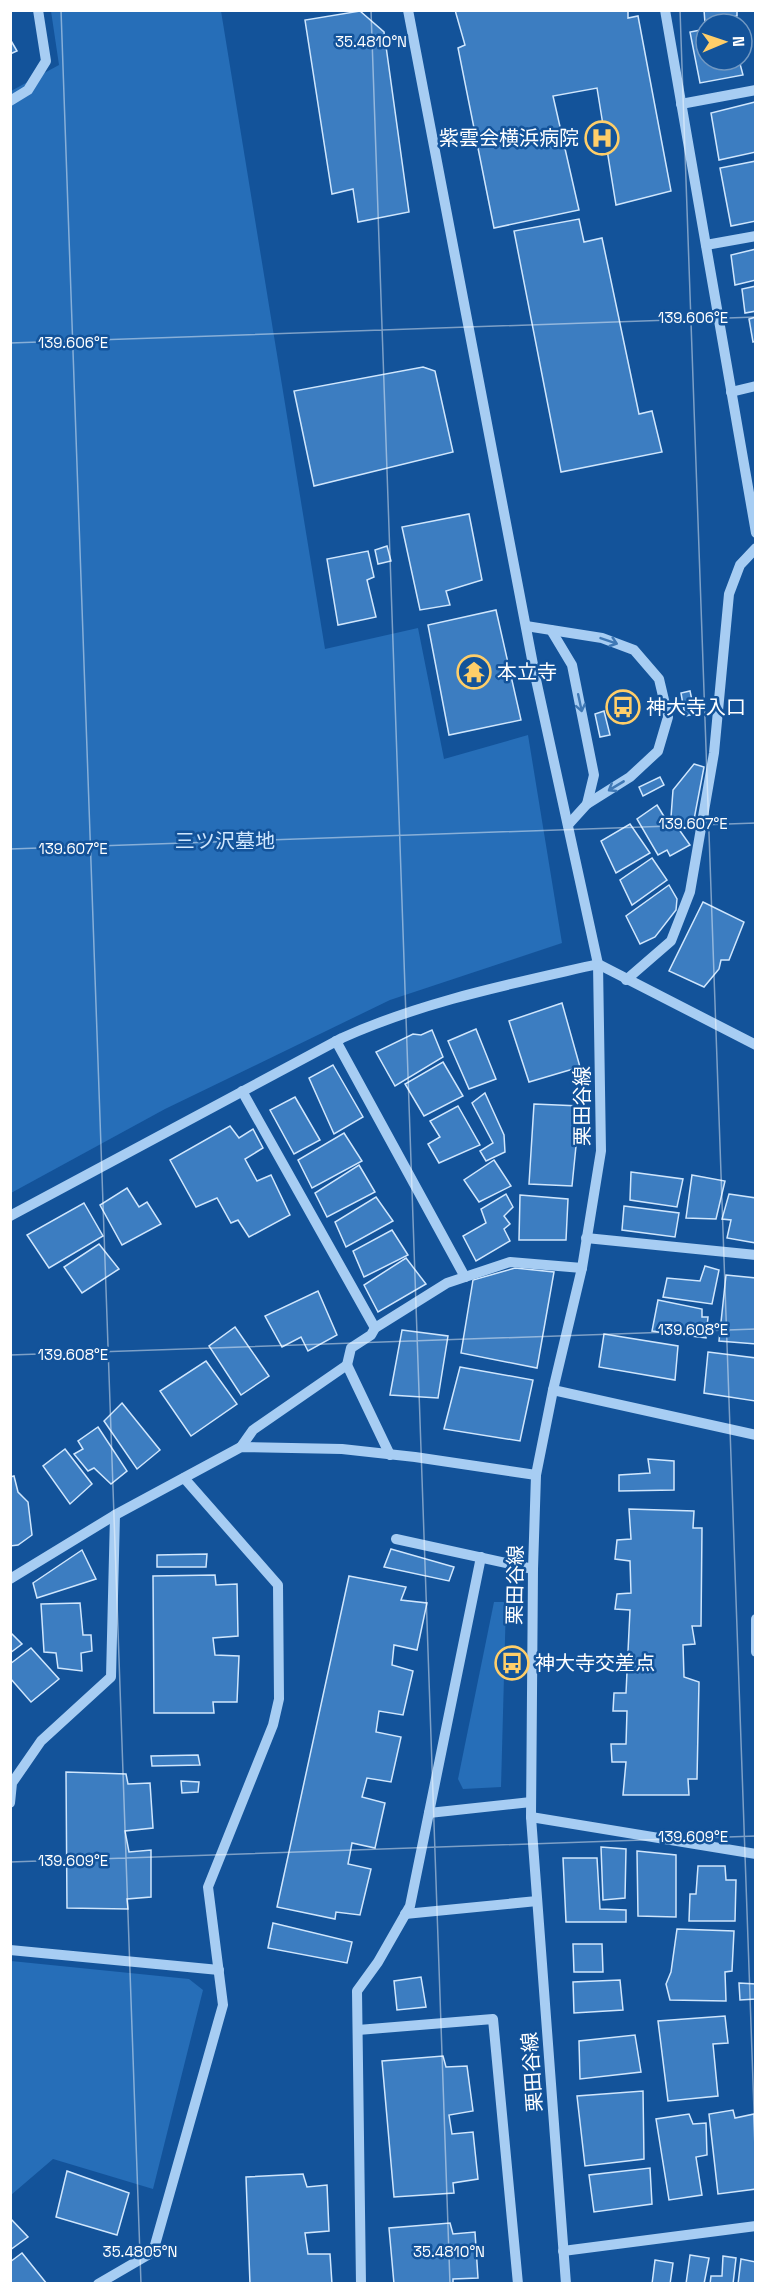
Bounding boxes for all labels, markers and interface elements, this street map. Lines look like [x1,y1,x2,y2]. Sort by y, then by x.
north arrow [694,12,754,72]
text: 35.4810°N [335,32,407,51]
text: N [728,36,749,47]
hospital icon: 紫雲会横浜病院 [584,120,620,156]
place label: 紫雲会横浜病院 [439,125,579,151]
text: 139.606°E [658,308,728,327]
text: 139.606°E [38,333,108,352]
one-way arrow [599,636,618,647]
temple icon: 本立寺 [456,654,492,690]
place label: 本立寺 [497,659,557,685]
bus stop icon: 神大寺入口 [605,689,641,725]
one-way arrow [574,693,586,712]
place label: 神大寺入口 [646,694,746,720]
one-way arrow [608,781,625,793]
text: 139.607°E [658,814,728,833]
park label: 三ツ沢墓地 [175,828,275,854]
text: 139.607°E [38,839,108,858]
street label: 栗田谷線 [569,1066,595,1146]
text: 139.608°E [658,1320,728,1339]
text: 139.608°E [38,1345,108,1364]
street label: 栗田谷線 [501,1545,529,1625]
bus stop icon: 神大寺交差点 [494,1645,530,1681]
place label: 神大寺交差点 [535,1650,655,1676]
text: 139.609°E [658,1827,728,1846]
text: 139.609°E [38,1851,108,1870]
street label: 栗田谷線 [516,2031,548,2113]
text: 35.4805°N [103,2242,177,2261]
text: 35.4810°N [413,2242,485,2261]

